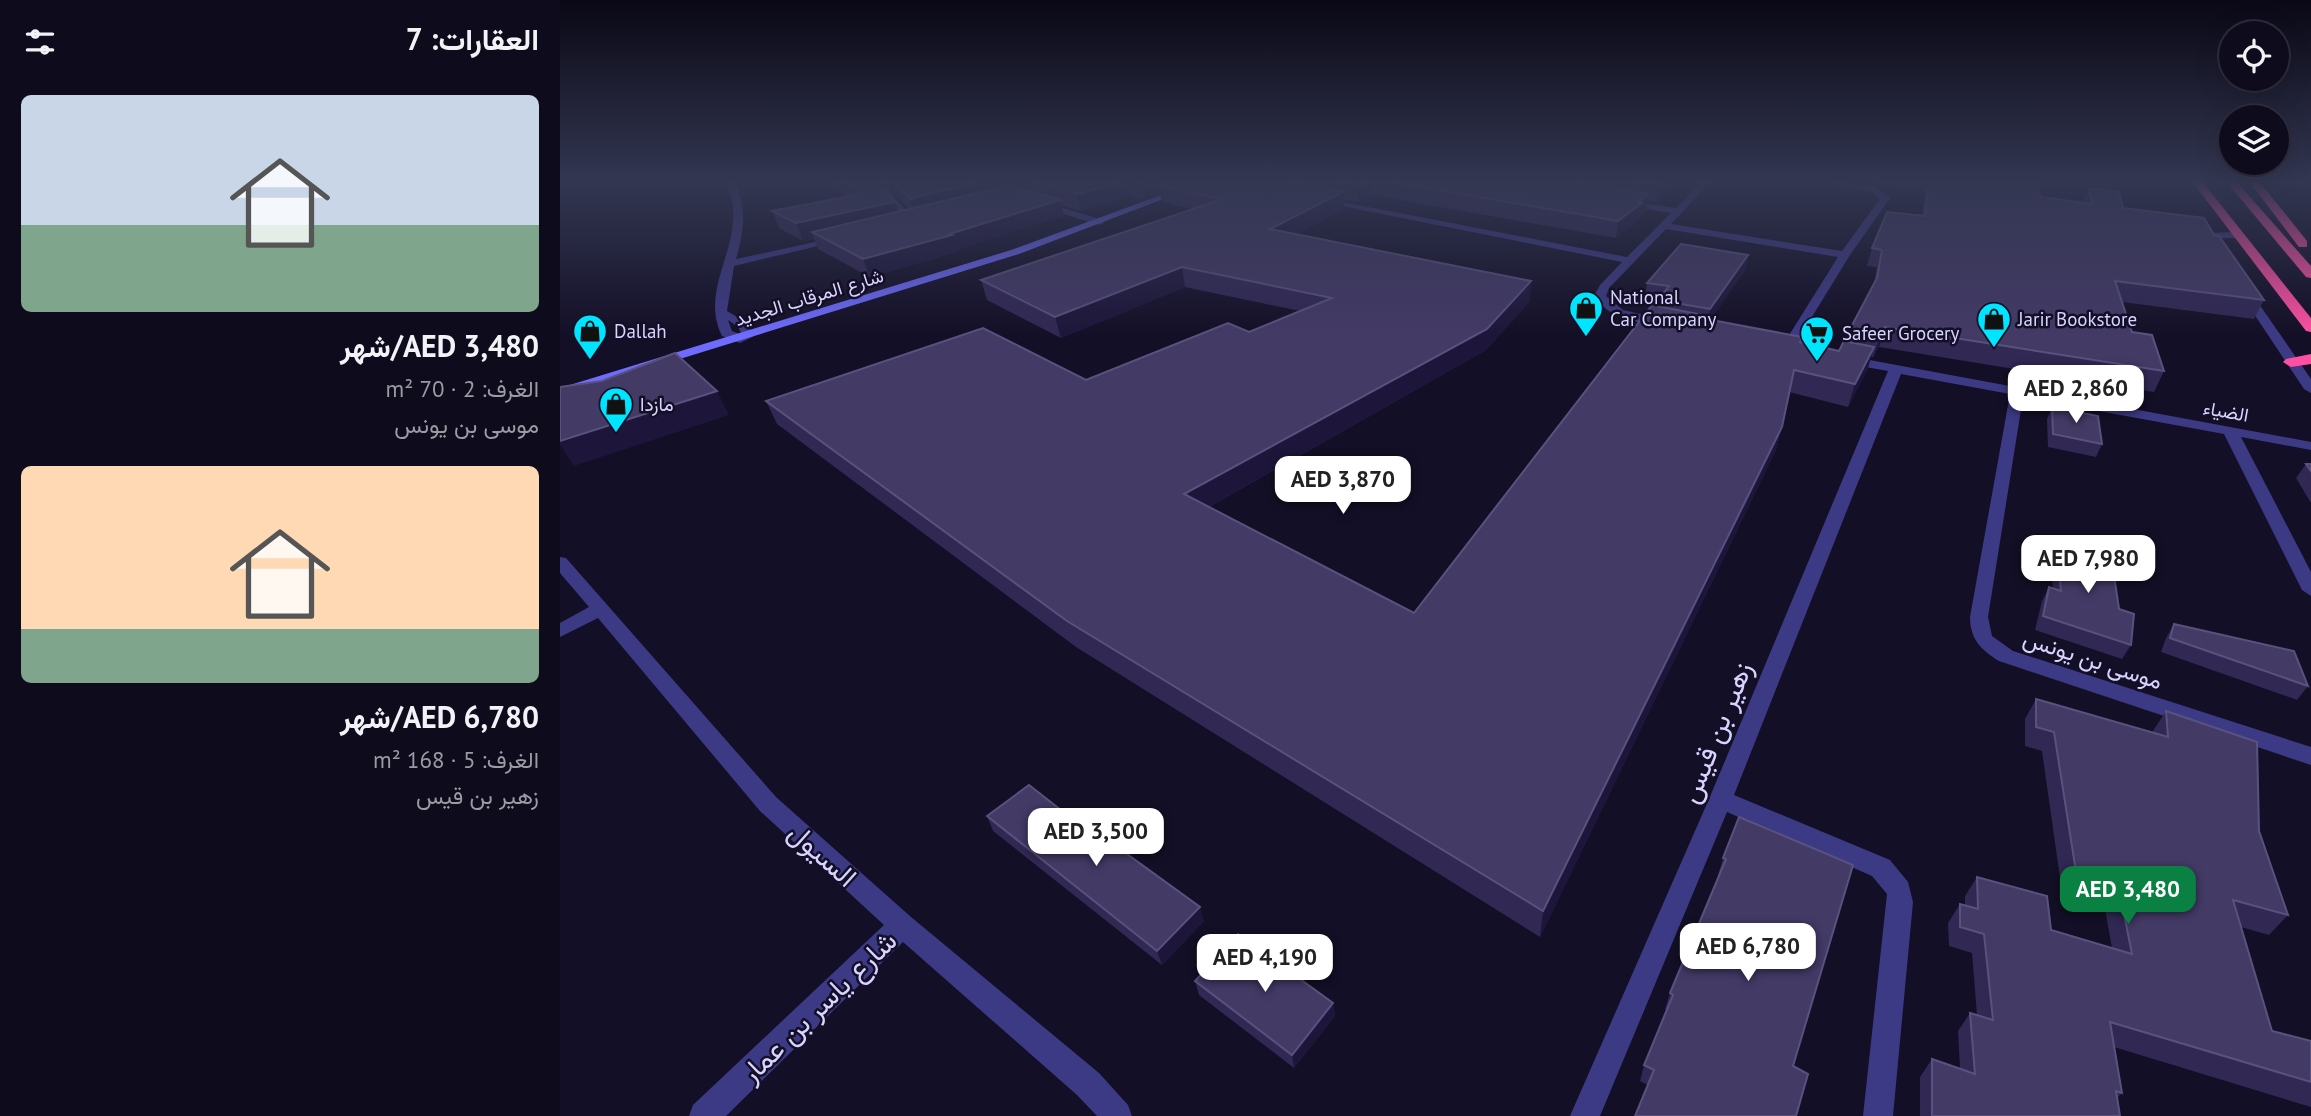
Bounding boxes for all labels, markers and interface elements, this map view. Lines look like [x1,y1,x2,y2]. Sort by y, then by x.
text: العقارات: 7 [406,19,539,58]
map controls [2219,21,2289,175]
button: locate [2219,21,2289,91]
icon: filters [21,23,59,61]
button: layers [2219,105,2289,175]
icon: home [217,140,343,266]
street label: شارع المرقاب الجديد [732,263,887,332]
place label: National Car Company [1610,285,1716,331]
shop icon: National Car Company [1567,289,1605,338]
shop icon: Jarir Bookstore [1975,300,2013,349]
place label: Jarir Bookstore [2017,307,2137,331]
shop icon: Dallah [571,312,609,361]
supermarket icon: Safeer Grocery [1798,314,1836,363]
place label: Dallah [614,319,667,343]
place label: Safeer Grocery [1842,321,1960,345]
text: AED 3,480/شهر [340,326,539,365]
pin: AED 2,860 [1996,366,2156,425]
text: AED 2,860 [2024,373,2128,402]
text: الغرف: 2 · 70 m² [385,374,539,403]
shop icon: مازدا [597,385,635,434]
place label: مازدا [640,392,674,416]
street label: الضياء [2201,395,2251,427]
text: موسى بن يونس [394,410,539,439]
pin: AED 3,870 [1263,456,1423,516]
text: AED 3,870 [1291,464,1395,493]
icon: home [217,511,343,637]
pin: AED 7,980 [2008,536,2168,595]
text: AED 7,980 [2037,543,2139,572]
street label: موسى بن يونس [2019,623,2166,696]
street label: زهير بن قيس [1670,656,1760,808]
text: AED 6,780/شهر [340,697,539,736]
text: الغرف: 5 · 168 m² [373,745,539,774]
text: زهير بن قيس [416,781,539,810]
pin: AED 3,500 [1016,808,1176,868]
street label: السيول [781,813,865,895]
text: AED 3,500 [1044,816,1148,845]
pin: AED 3,480 [2048,866,2208,926]
text: AED 3,480 [2076,874,2180,903]
street label: شارع ياسر بن عمار [731,922,905,1091]
pin: AED 6,780 [1668,923,1828,983]
text: AED 6,780 [1696,931,1800,960]
pin: AED 4,190 [1185,934,1345,994]
text: AED 4,190 [1213,942,1317,971]

